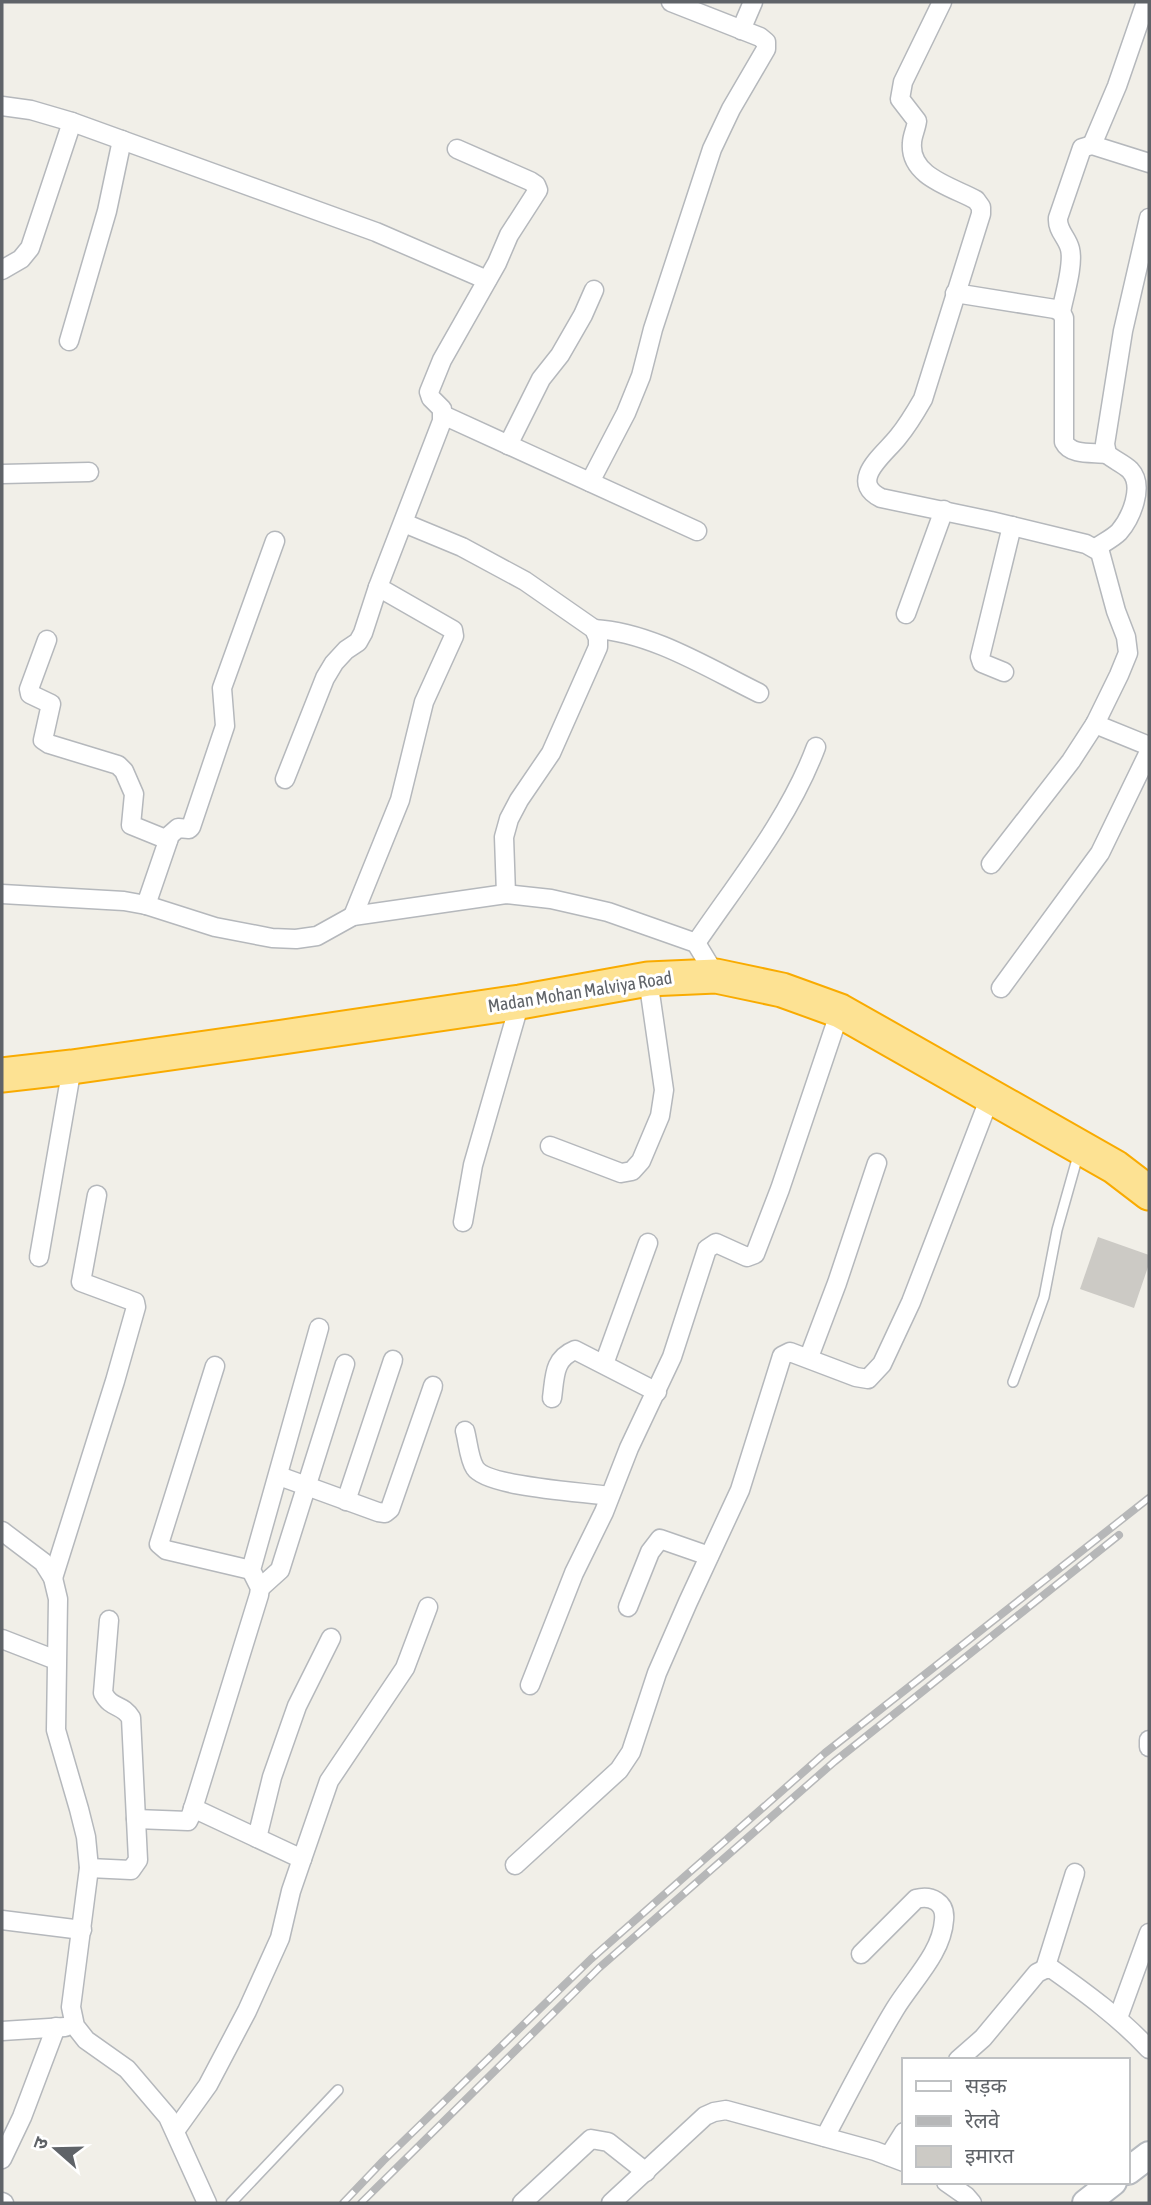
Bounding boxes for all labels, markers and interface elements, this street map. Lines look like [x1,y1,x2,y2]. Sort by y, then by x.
street label: Madan Mohan Malviya Road [486,967,674,1016]
legend [902,2058,1130,2184]
text: सड़क [965,2073,1007,2097]
text: रेलवे [964,2108,1000,2132]
north arrow [21,2114,91,2184]
text: उ [28,2133,53,2152]
text: इमारत [965,2143,1015,2167]

